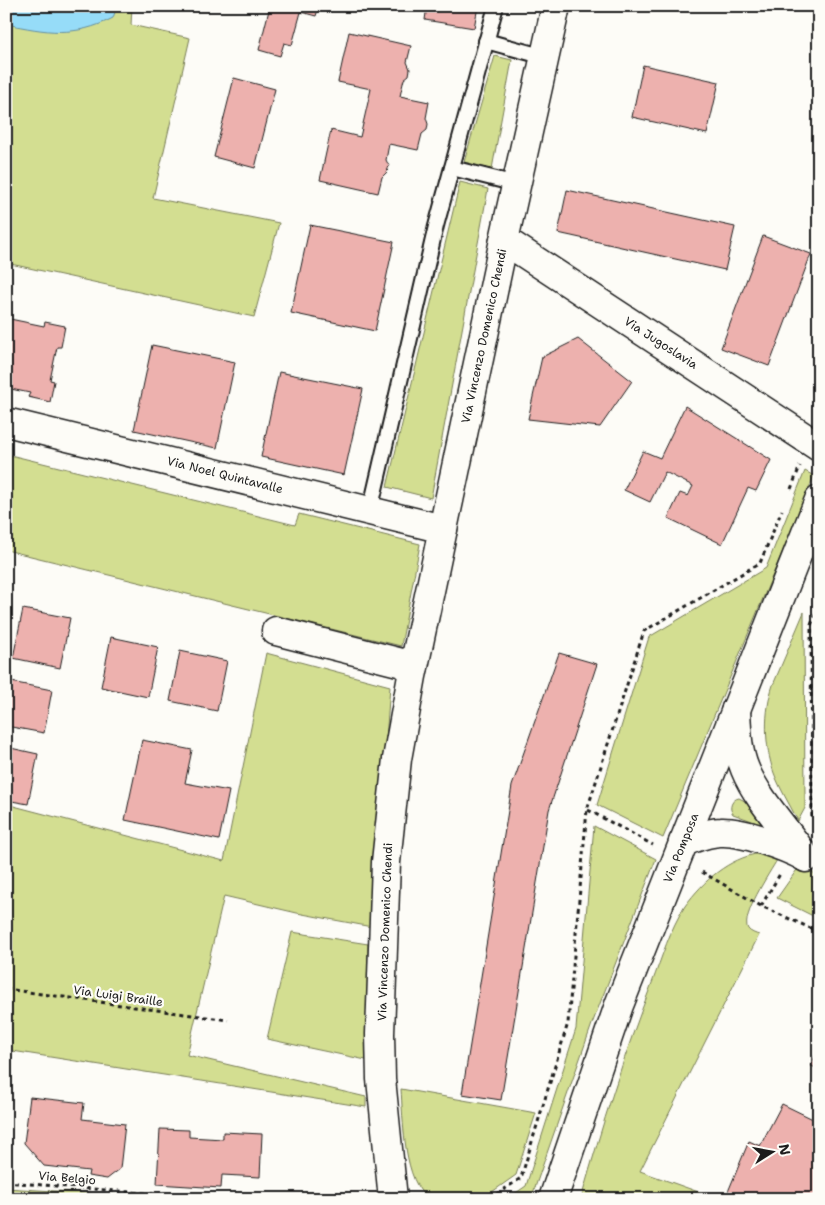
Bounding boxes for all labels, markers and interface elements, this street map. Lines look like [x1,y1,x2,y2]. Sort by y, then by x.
street label: Via Vincenzo Domenico Chendi [458,247,510,425]
street label: Via Jugoslavia [621,313,701,373]
street label: Via Noel Quintavalle [165,453,285,497]
street label: Via Pomposa [660,810,703,885]
street label: Via Vincenzo Domenico Chendi [374,843,396,1021]
street label: Via Luigi Braille [72,982,164,1010]
north arrow [748,1128,798,1178]
text: N [775,1142,795,1157]
street label: Via Belgio [38,1168,96,1188]

